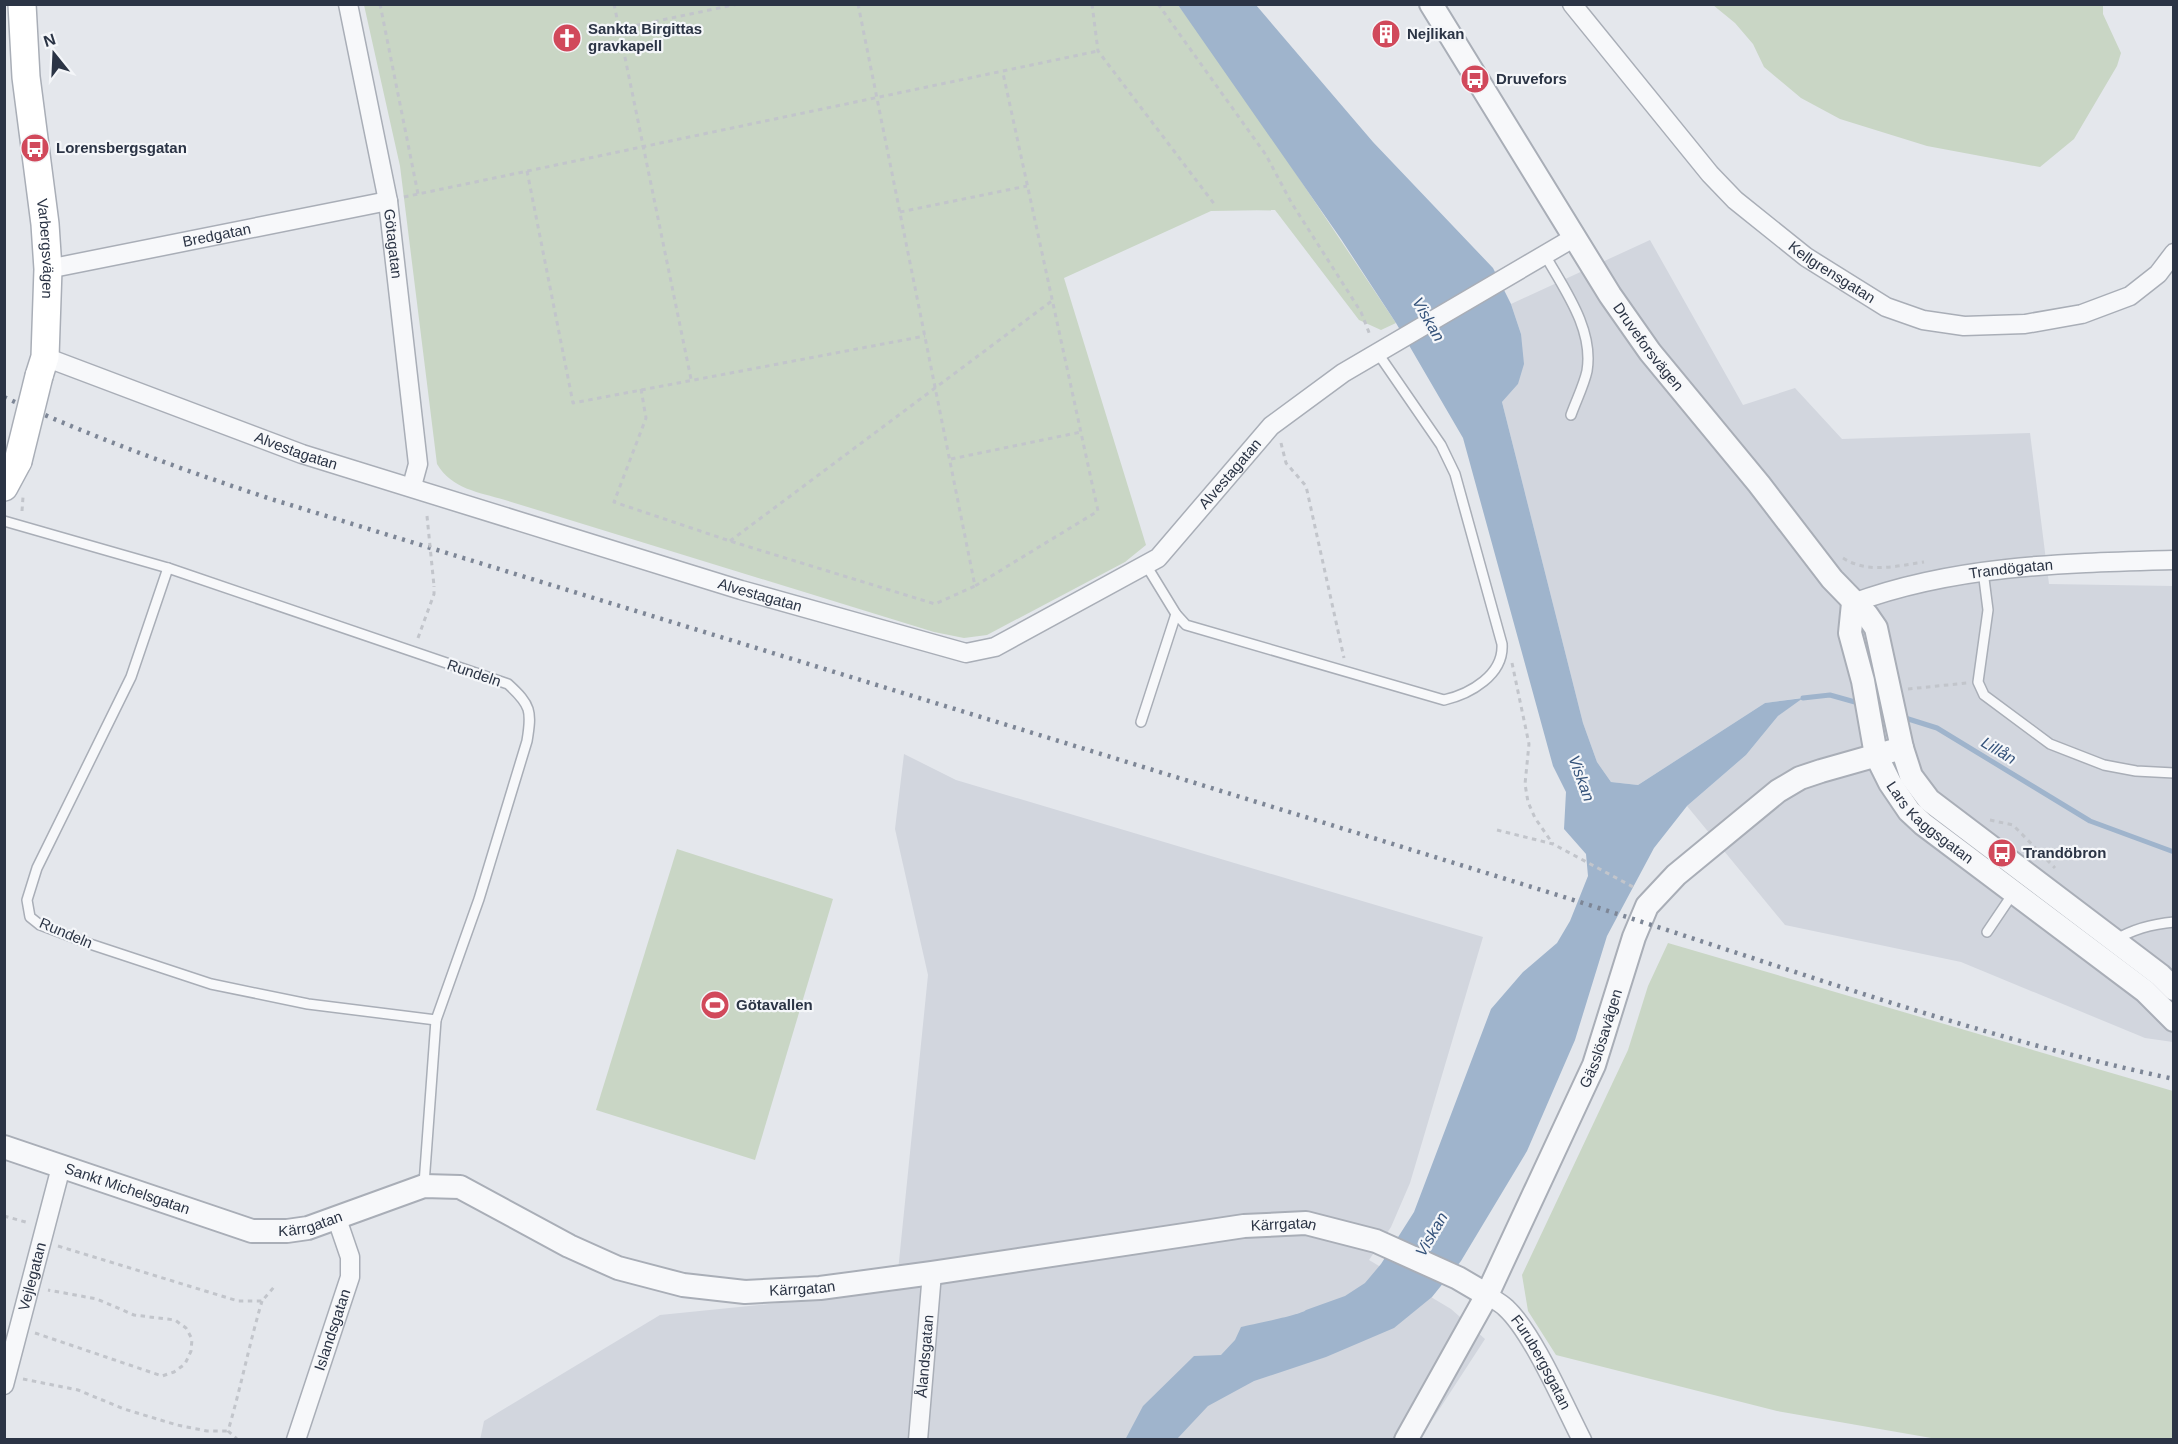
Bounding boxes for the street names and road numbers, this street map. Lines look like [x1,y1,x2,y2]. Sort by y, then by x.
street label: Varbergsvägen [34,197,57,299]
street label: Götagatan [381,208,406,279]
street label: Bredgatan [181,220,252,250]
street label: Kellgrensgatan [1785,237,1879,306]
street label: Druveforsvägen [1610,299,1687,394]
street label: Alvestagatan [252,428,340,472]
street label: Alvestagatan [1195,435,1264,512]
street label: Trandögatan [1968,556,2054,582]
street label: Alvestagatan [716,574,804,615]
street label: Rundeln [445,655,503,690]
street label: Lars Kaggsgatan [1883,778,1977,867]
street label: Rundeln [37,914,95,951]
street label: Gässlösavägen [1576,987,1625,1091]
street label: Sankt Michelsgatan [63,1159,192,1217]
street label: Kärrgatan [278,1207,344,1239]
street label: Kärrgatan [1250,1214,1318,1234]
street label: Vejlegatan [15,1240,49,1313]
street label: Kärrgatan [769,1277,836,1299]
street label: Islandsgatan [311,1287,353,1373]
street label: Furubergsgatan [1508,1311,1575,1412]
street label: Ålandsgatan [913,1314,936,1399]

